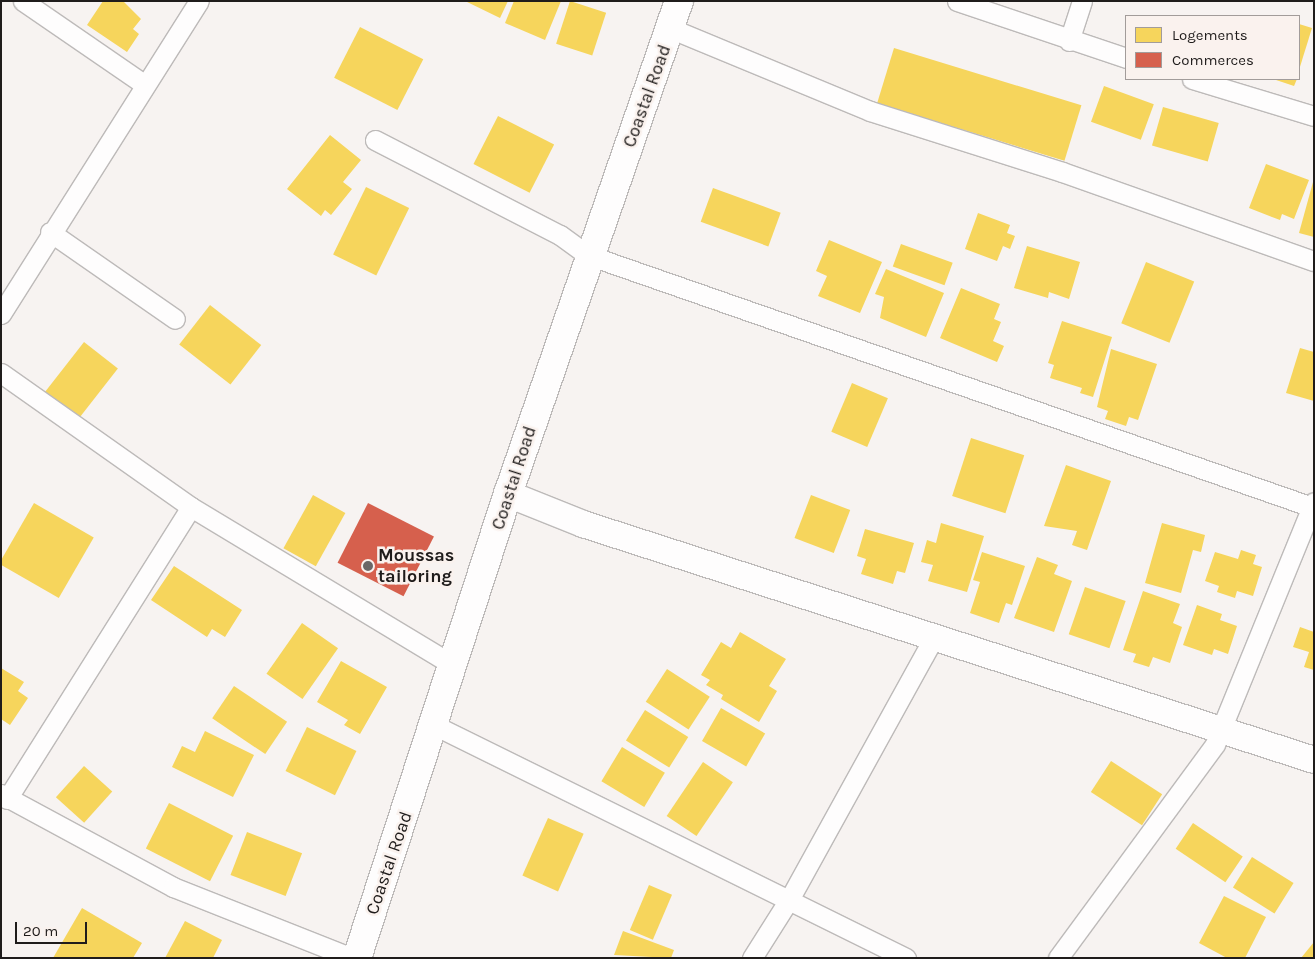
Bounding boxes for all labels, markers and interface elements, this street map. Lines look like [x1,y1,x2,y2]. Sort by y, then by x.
legend [1125,15,1300,80]
text: Logements [1172,26,1248,44]
street label: Coastal Road [618,42,676,150]
text: Commerces [1172,51,1254,69]
street label: Coastal Road [487,423,541,533]
place label: Moussas tailoring [378,545,454,588]
marker: Moussas tailoring [362,560,374,572]
street label: Coastal Road [361,809,417,917]
scale bar [18,912,90,944]
text: 20 m [23,922,58,940]

